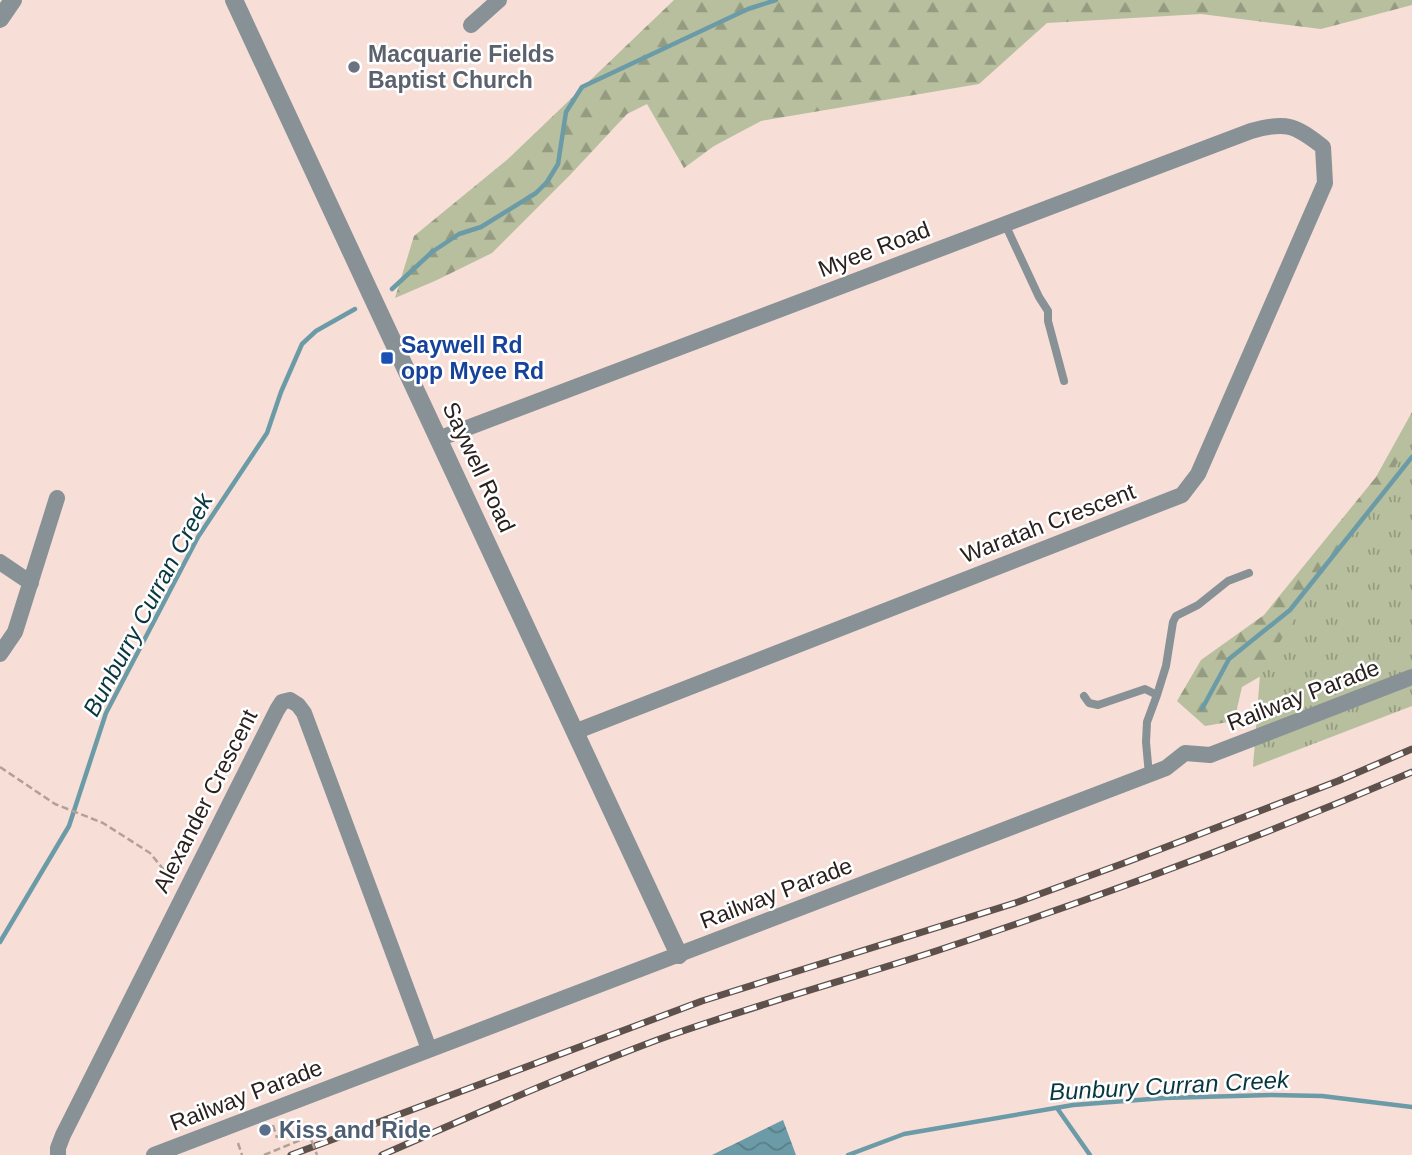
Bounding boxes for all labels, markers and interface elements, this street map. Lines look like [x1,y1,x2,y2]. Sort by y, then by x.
place label: Macquarie Fields Baptist Church [368,41,555,93]
marker: Macquarie Fields Baptist Church [346,59,362,75]
street label: Myee Road [814,216,934,282]
place label: Saywell Rd opp Myee Rd [401,332,544,384]
marker: Saywell Rd opp Myee Rd [379,350,395,366]
street label: Saywell Road [437,398,521,536]
street label: Waratah Crescent [957,478,1139,568]
water label: Bunburry Curran Creek [77,487,219,721]
street label: Railway Parade [1223,654,1383,736]
street label: Alexander Crescent [148,705,263,897]
street label: Railway Parade [696,852,856,934]
street label: Railway Parade [166,1054,326,1136]
water label: Bunbury Curran Creek [1048,1066,1292,1105]
place label: Kiss and Ride [279,1117,431,1143]
marker: Kiss and Ride [257,1122,273,1138]

